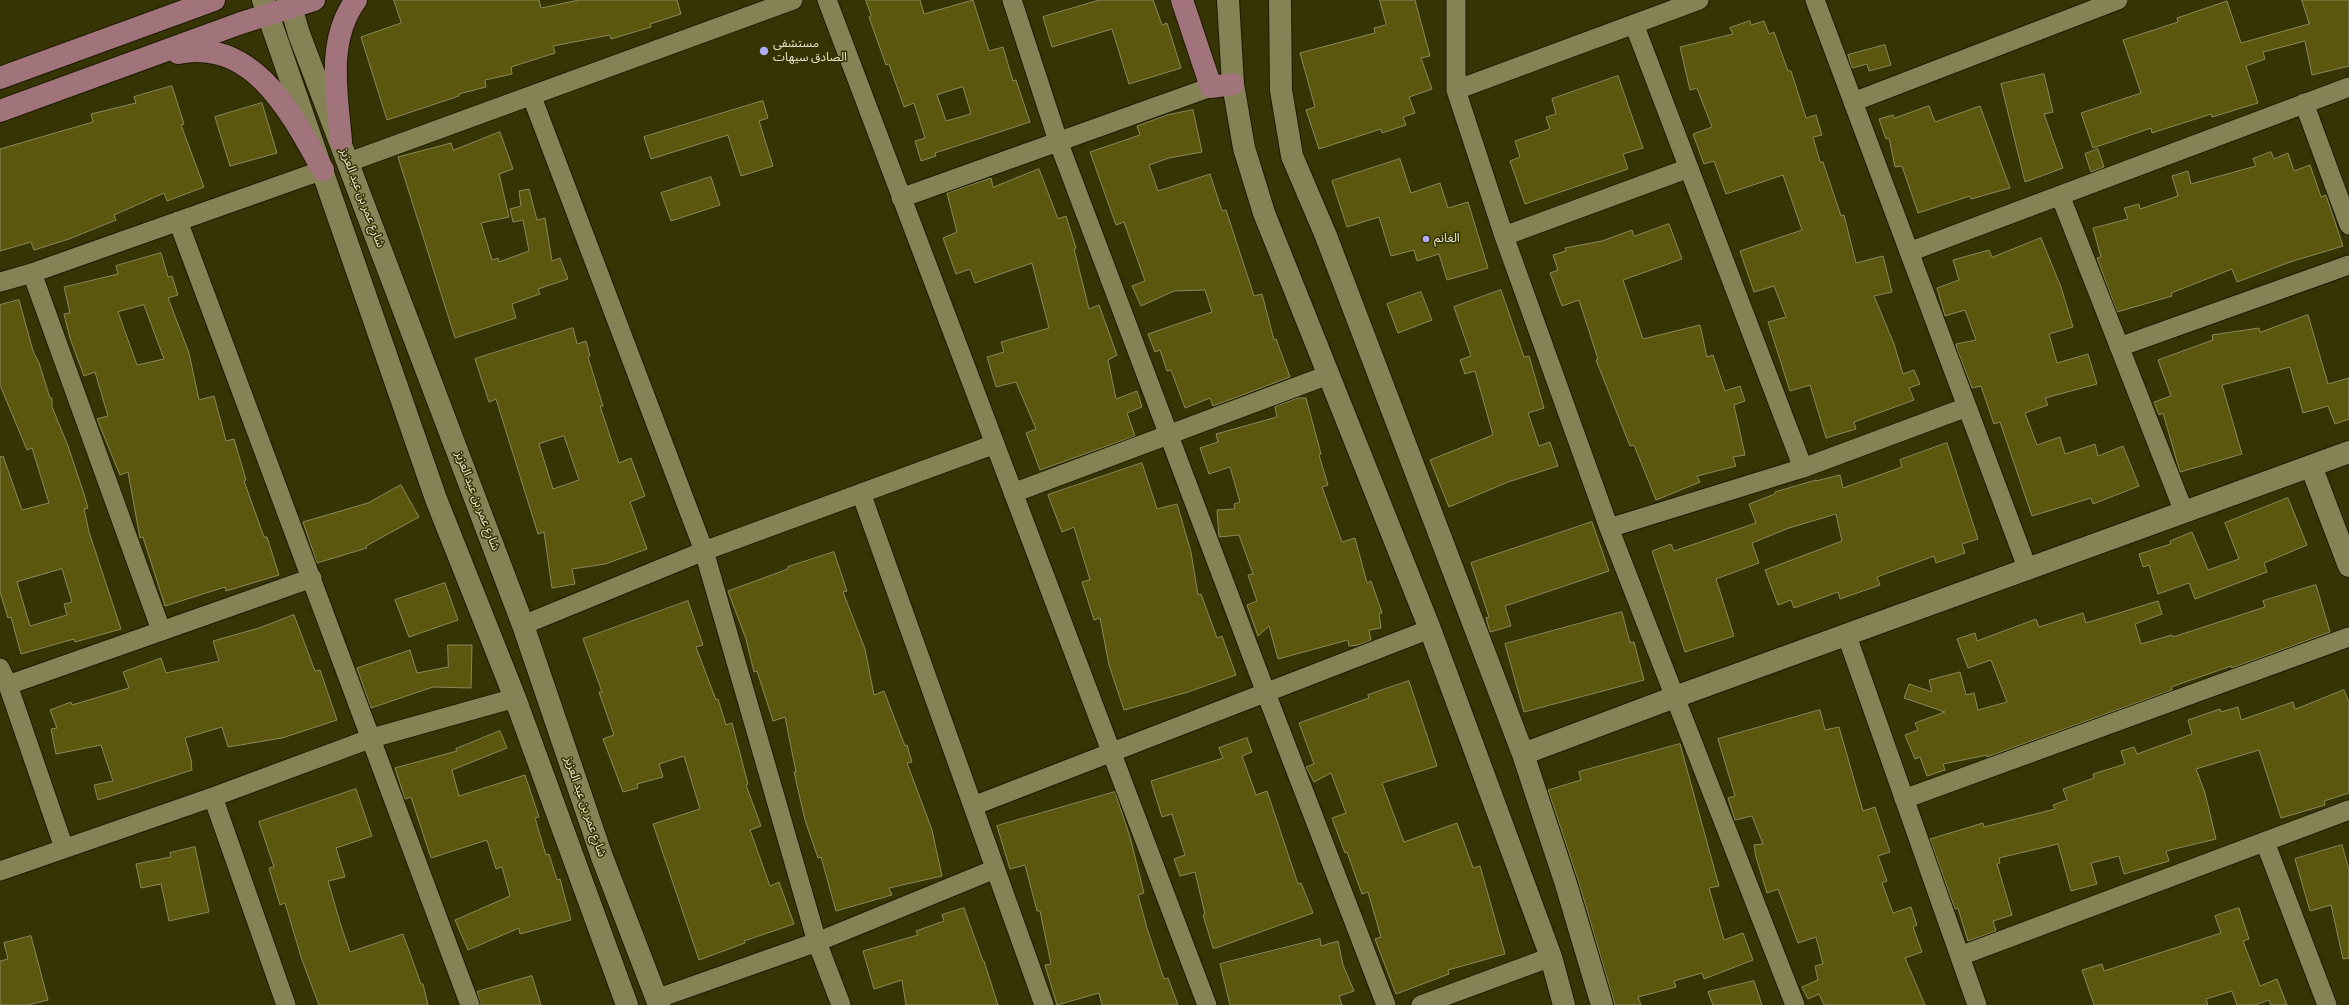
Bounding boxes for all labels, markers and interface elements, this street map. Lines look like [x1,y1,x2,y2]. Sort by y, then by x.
place label: مستشفى الصادق سيهات [773,37,847,65]
marker: مستشفى الصادق سيهات [758,45,770,57]
street label: شارع عمر بن عبد العزيز [336,146,388,250]
place label: الغانم [1434,232,1460,246]
marker: الغانم [1421,234,1431,244]
street label: شارع عمر بن عبد العزيز [451,449,503,553]
street label: شارع عمر بن عبد العزيز [561,755,609,859]

